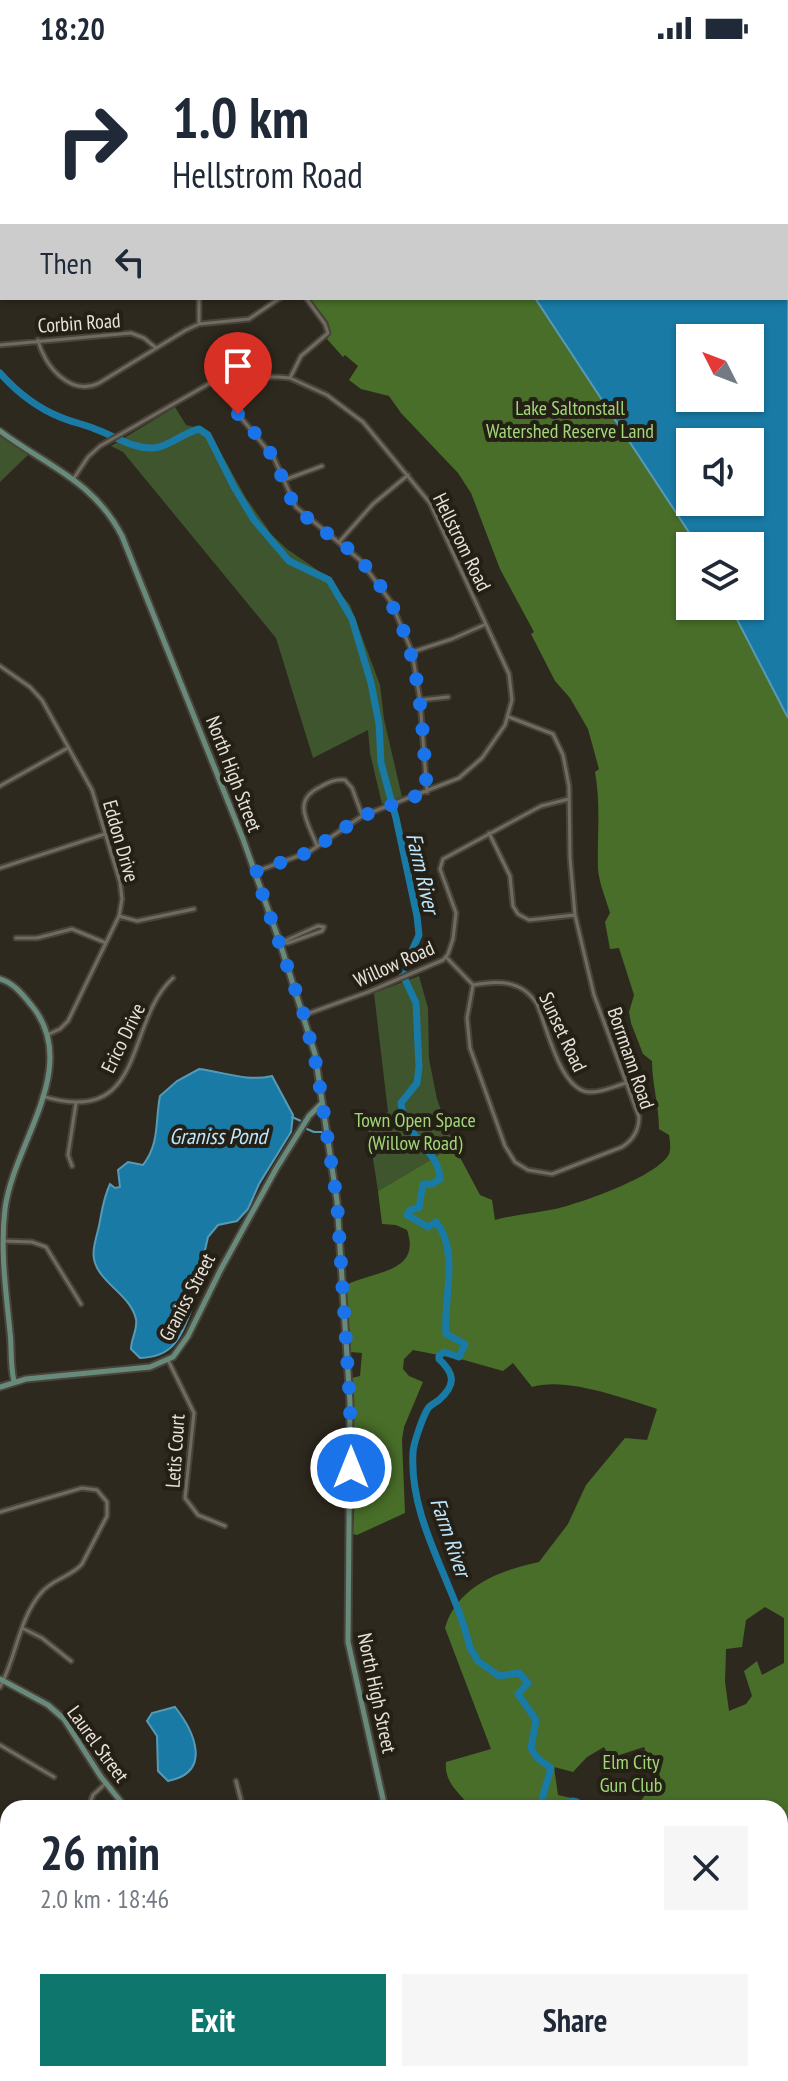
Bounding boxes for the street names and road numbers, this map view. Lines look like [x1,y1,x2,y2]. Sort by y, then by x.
street label: Corbin Road [37,307,121,339]
street label: Hellstrom Road [427,489,497,595]
street label: North High Street [200,712,268,836]
street label: Eddon Drive [97,797,145,885]
street label: Willow Road [350,935,438,993]
street label: Sunset Road [533,988,593,1076]
street label: Erico Drive [95,999,151,1077]
street label: Borrmann Road [601,1004,661,1112]
street label: Graniss Street [153,1248,221,1345]
street label: Letis Court [159,1413,191,1489]
street label: North High Street [352,1631,403,1756]
street label: Laurel Street [61,1700,135,1788]

